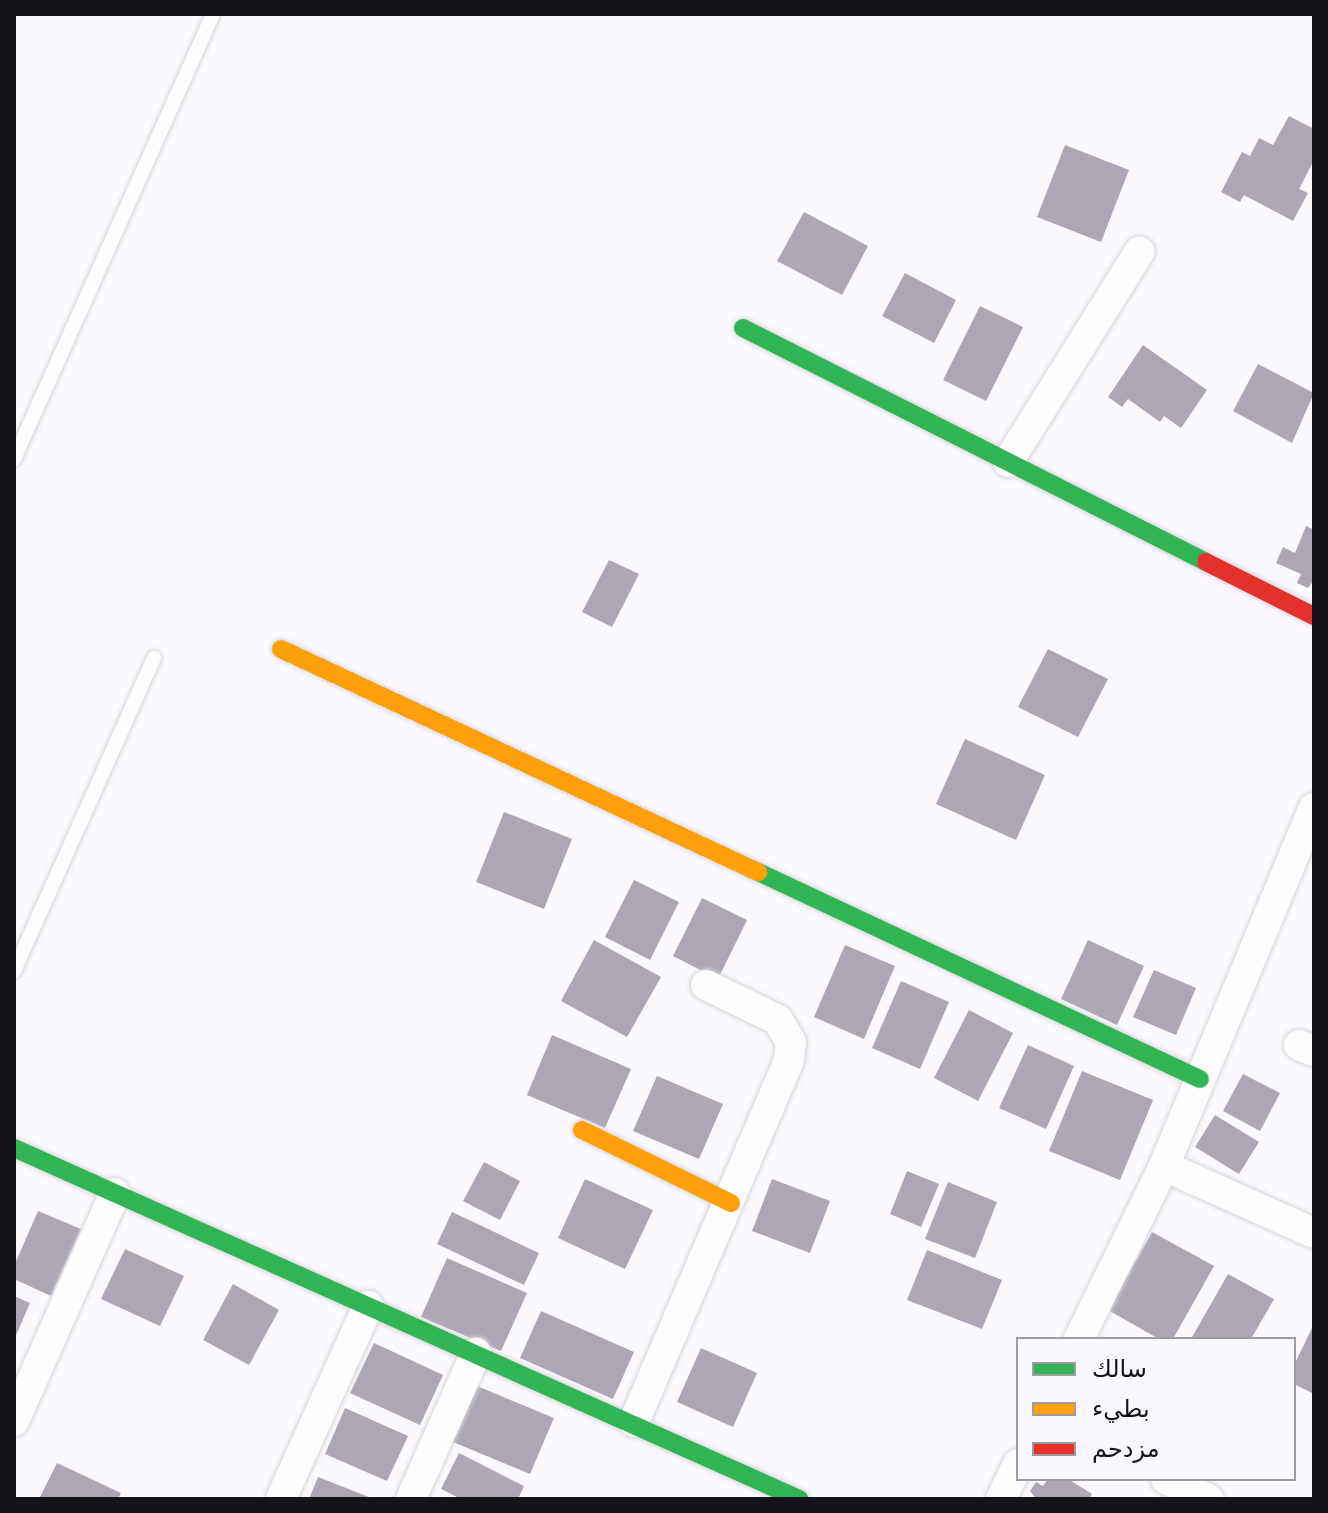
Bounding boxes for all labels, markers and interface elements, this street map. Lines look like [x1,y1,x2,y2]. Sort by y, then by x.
legend [1016,1337,1296,1481]
text: سالك [1092,1355,1147,1383]
text: بطيء [1092,1395,1150,1423]
text: مزدحم [1092,1435,1160,1463]

